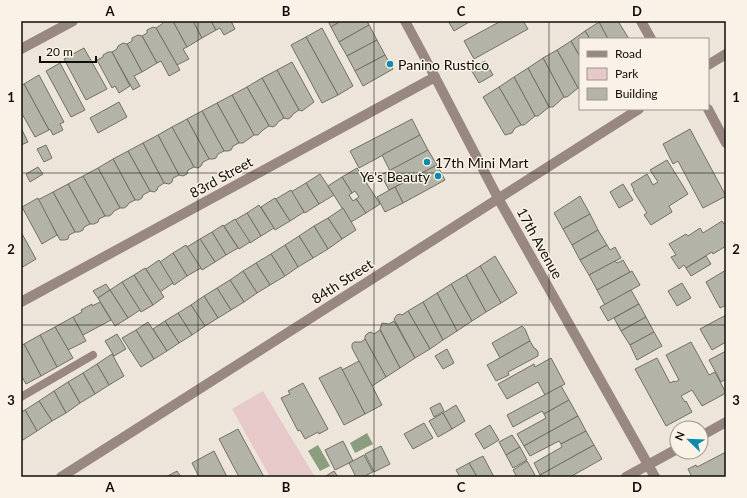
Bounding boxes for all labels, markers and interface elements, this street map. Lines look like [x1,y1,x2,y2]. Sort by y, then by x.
text: A [104,3,115,19]
text: B [282,3,291,19]
text: C [457,3,466,19]
text: D [632,3,642,19]
scale bar [40,38,96,64]
legend [579,38,709,110]
text: 20 m [46,44,73,59]
text: Road [615,46,642,61]
place label: Panino Rustico [398,56,489,73]
marker: Panino Rustico [385,59,395,69]
text: Park [615,66,639,81]
text: Building [615,86,658,101]
text: 1 [7,89,15,105]
text: 1 [732,89,740,105]
street label: 83rd Street [187,153,255,201]
place label: 17th Mini Mart [435,154,529,171]
marker: 17th Mini Mart [422,157,432,167]
place label: Ye's Beauty [360,168,431,185]
marker: Ye's Beauty [433,171,443,181]
street label: 17th Avenue [514,205,566,281]
text: 2 [7,241,15,257]
text: 2 [732,241,740,257]
street label: 84th Street [308,255,376,307]
text: 3 [7,392,15,408]
text: 3 [732,392,740,408]
north arrow [669,420,709,460]
text: N [672,429,687,442]
text: A [104,479,115,495]
text: B [282,479,291,495]
text: C [457,479,466,495]
text: D [632,479,642,495]

